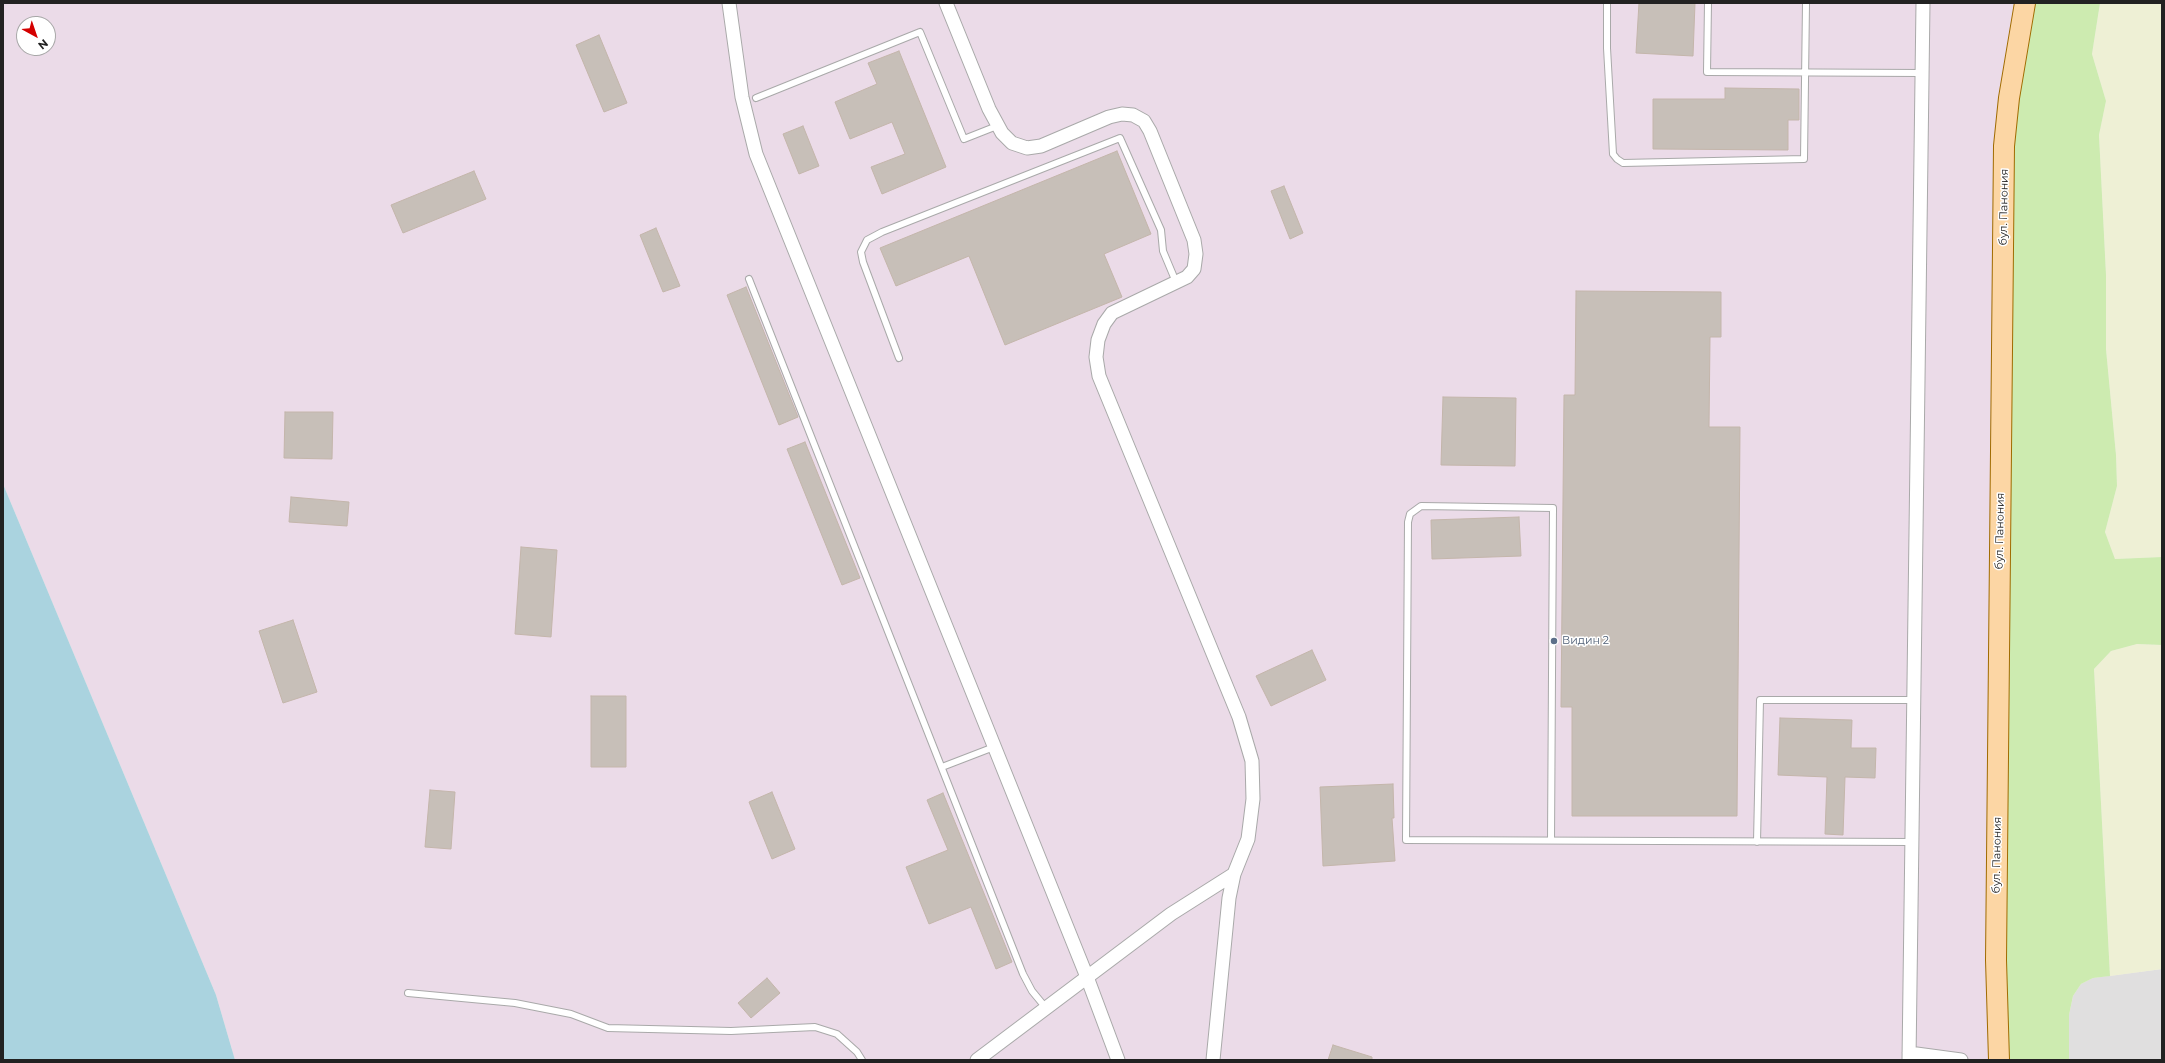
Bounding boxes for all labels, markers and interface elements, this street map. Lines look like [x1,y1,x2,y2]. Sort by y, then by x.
north arrow [16,16,56,56]
text: N [35,36,51,53]
street label: бул. Панония [1997,169,2011,245]
street label: бул. Панония [1993,493,2007,569]
place label: Видин 2 [1562,634,1609,648]
marker: Видин 2 [1549,636,1559,646]
street label: бул. Панония [1990,817,2004,893]

